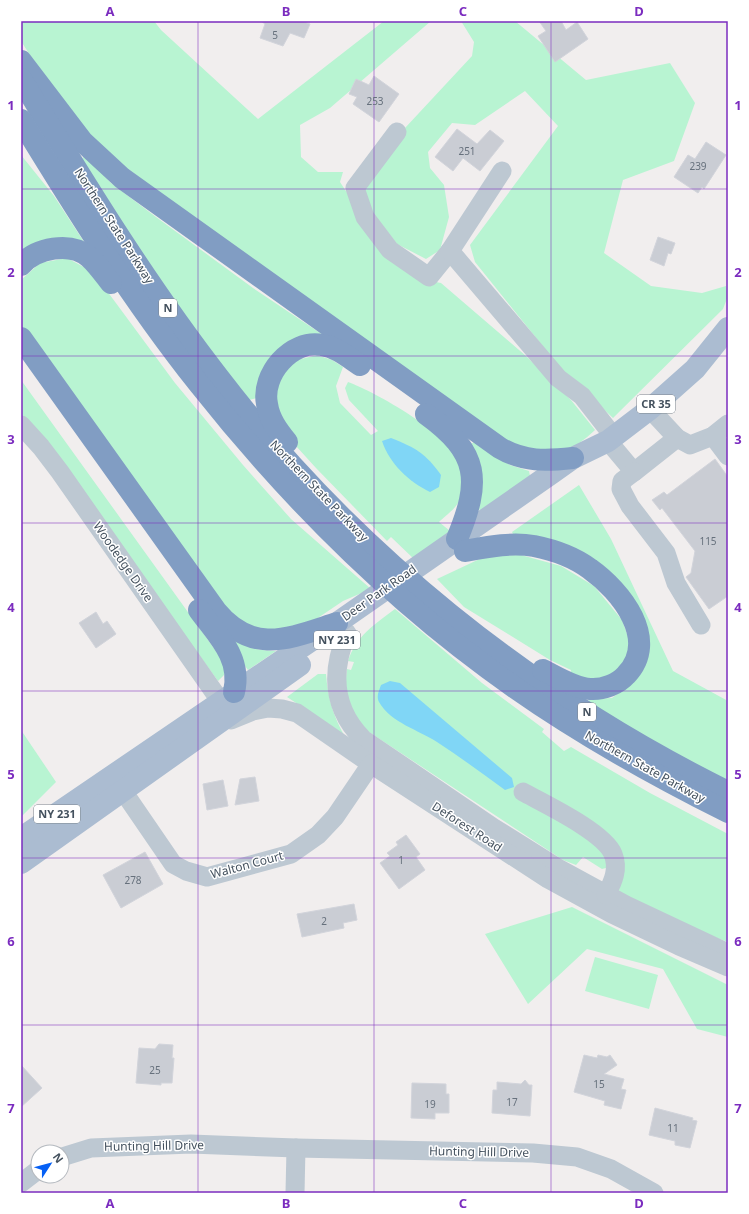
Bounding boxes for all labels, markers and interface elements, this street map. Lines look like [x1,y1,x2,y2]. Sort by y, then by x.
text: A [106,2,115,20]
text: B [282,2,290,20]
text: C [459,2,467,20]
text: D [634,2,644,20]
house number: 5 [272,28,278,42]
house number: 253 [366,94,384,108]
text: 1 [7,96,15,114]
text: 1 [734,96,742,114]
house number: 251 [458,144,476,158]
house number: 239 [689,159,707,173]
street label: Northern State Parkway [71,165,159,288]
text: 2 [7,263,15,281]
text: 2 [734,263,742,281]
road number: N [159,299,177,317]
road number: CR 35 [637,395,675,413]
text: 3 [7,430,15,448]
text: 3 [734,430,742,448]
street label: Northern State Parkway [266,436,373,546]
street label: Woodedge Drive [90,518,157,605]
house number: 115 [699,534,717,548]
street label: Deer Park Road [338,560,420,625]
text: 4 [7,598,15,616]
text: 4 [734,598,742,616]
road number: NY 231 [314,631,360,649]
road number: N [578,703,596,721]
street label: Northern State Parkway [582,726,709,807]
text: 5 [7,765,15,783]
text: 5 [734,765,742,783]
street label: Deforest Road [429,798,506,856]
road number: NY 231 [34,805,80,823]
street label: Walton Court [209,847,286,882]
house number: 1 [398,853,404,867]
house number: 278 [124,873,142,887]
house number: 2 [321,914,327,928]
text: 6 [7,932,15,950]
text: 6 [734,932,742,950]
house number: 25 [149,1063,161,1077]
house number: 15 [593,1077,605,1091]
house number: 17 [506,1095,518,1109]
house number: 19 [424,1097,436,1111]
text: 7 [7,1099,15,1117]
text: 7 [734,1099,742,1117]
house number: 11 [667,1121,679,1135]
street label: Hunting Hill Drive [104,1136,204,1155]
street label: Hunting Hill Drive [429,1142,529,1161]
north arrow [30,1144,70,1184]
text: N [50,1150,67,1166]
text: A [106,1194,115,1212]
text: B [282,1194,290,1212]
text: C [459,1194,467,1212]
text: D [634,1194,644,1212]

